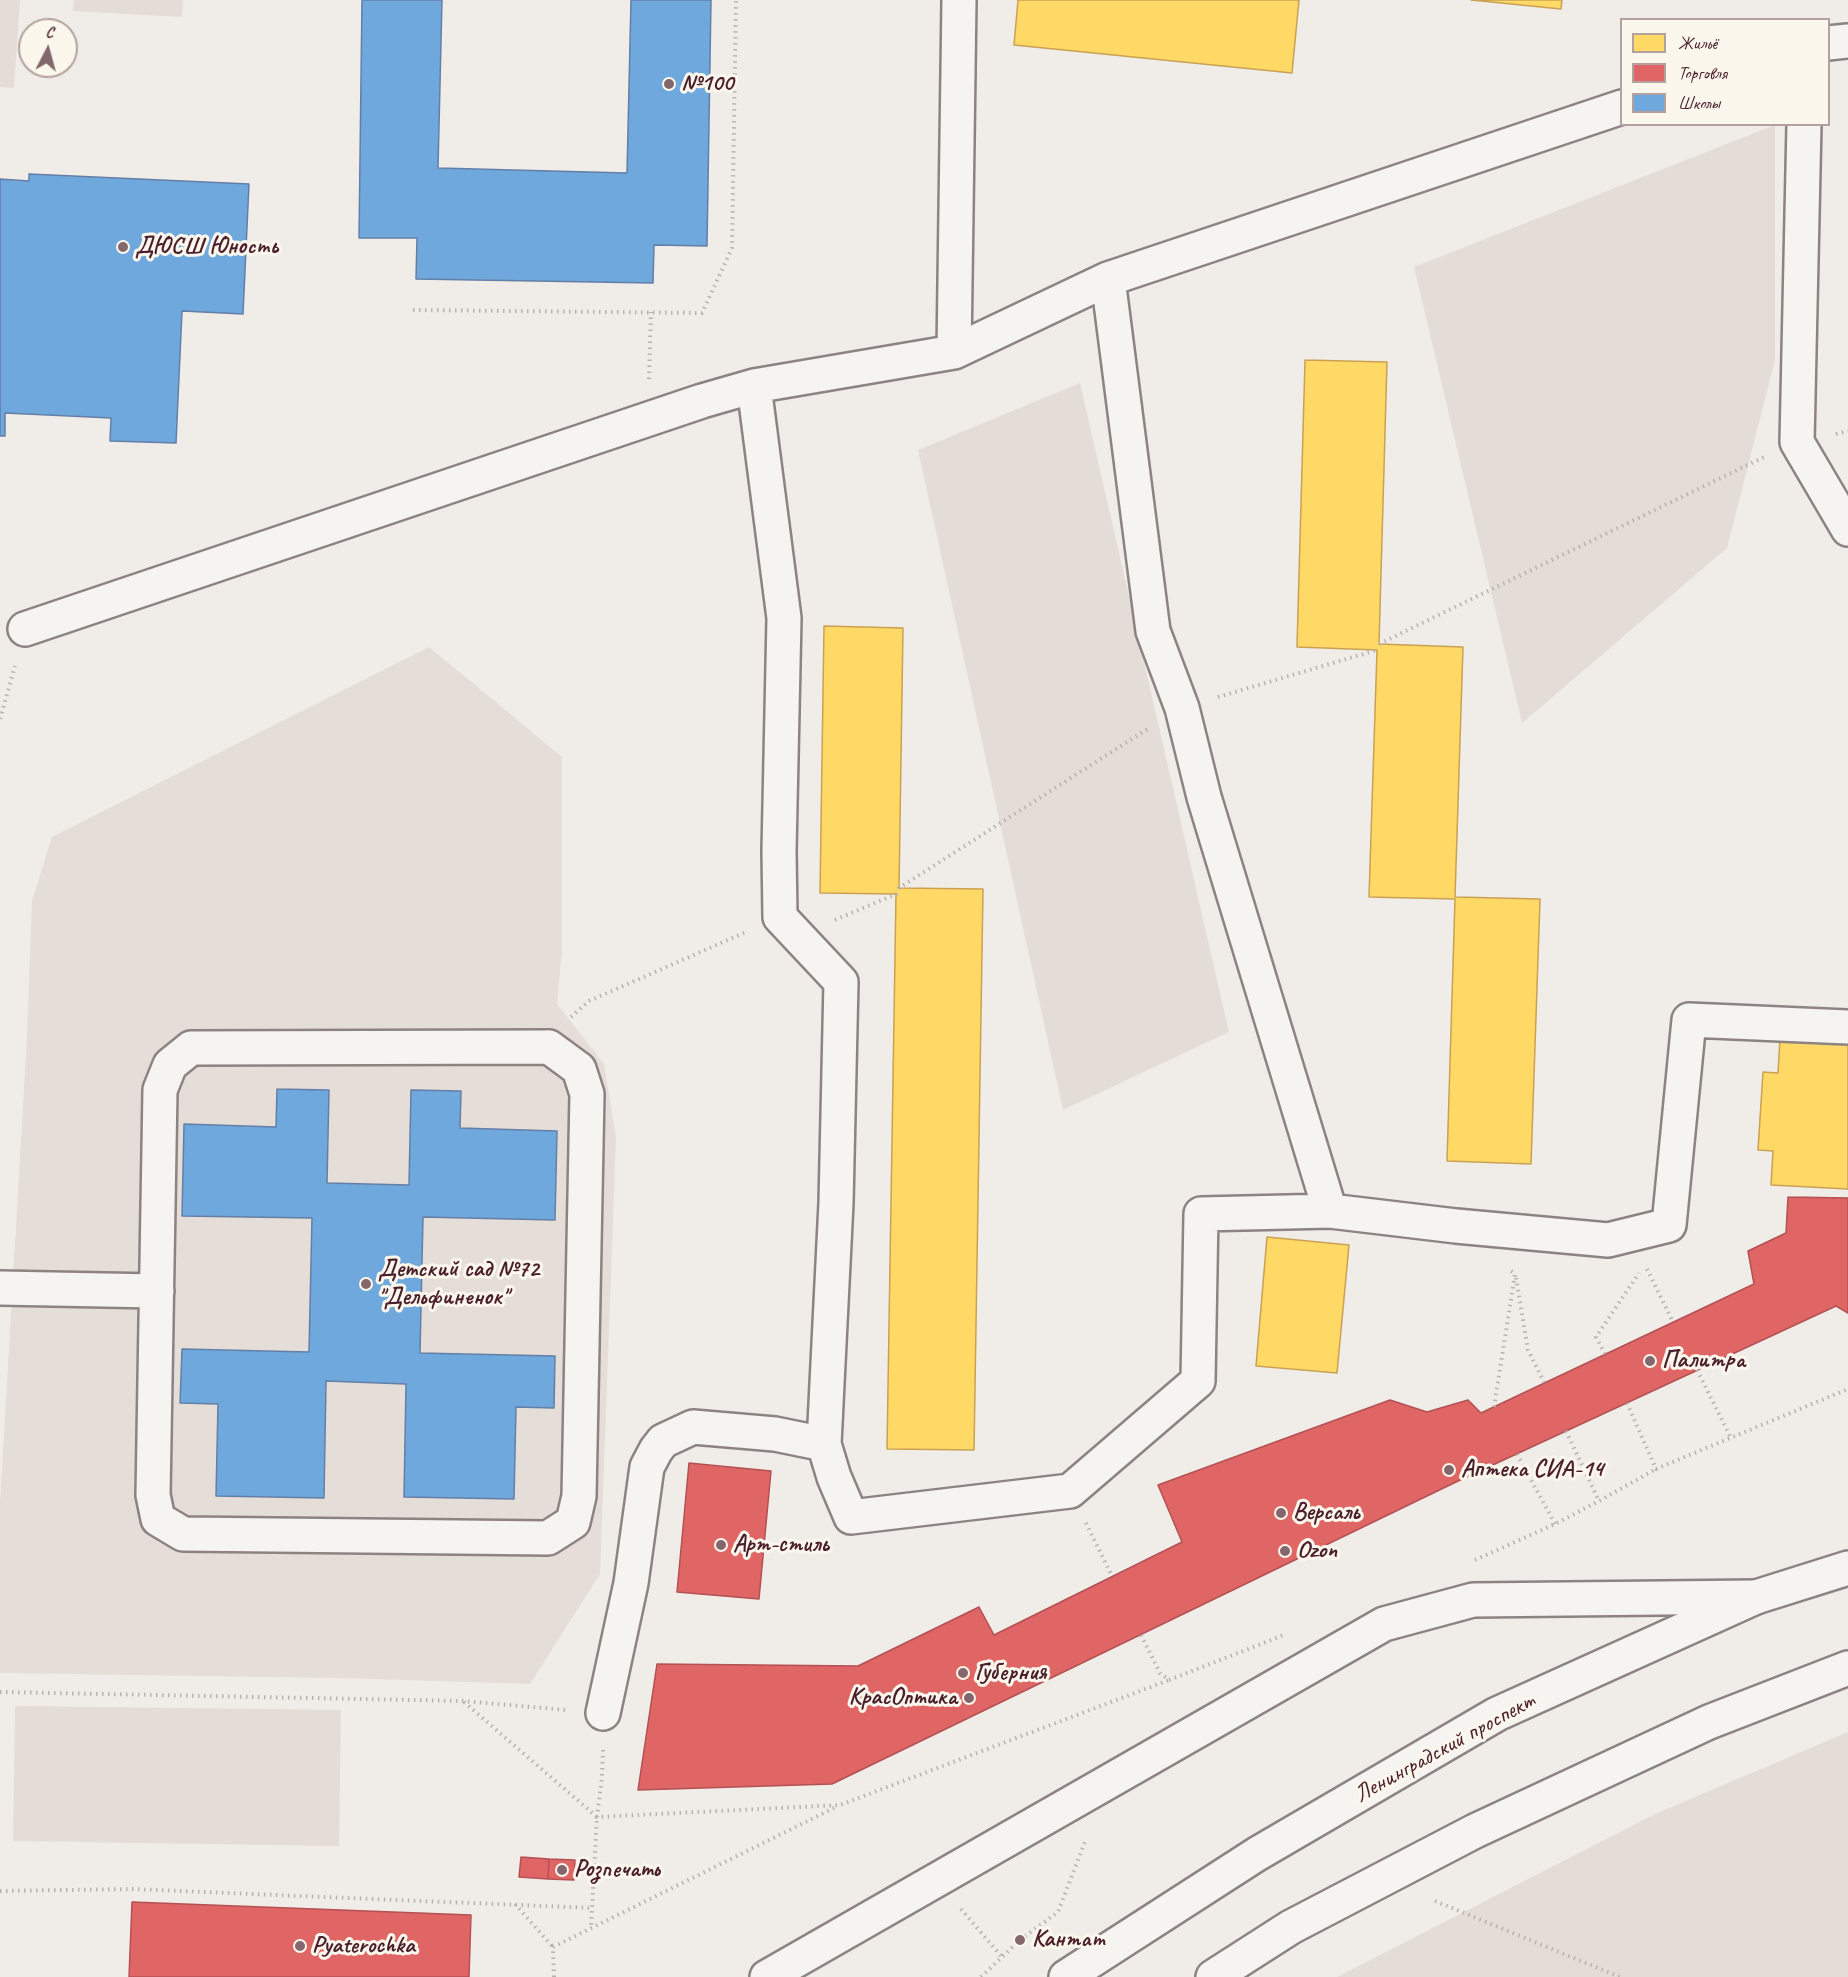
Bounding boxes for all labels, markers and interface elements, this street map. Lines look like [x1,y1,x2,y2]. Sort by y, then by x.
north arrow [18,18,78,78]
legend [1620,18,1830,126]
text: С [45,22,55,42]
text: Жильё [1678,32,1717,54]
text: Торговля [1678,62,1727,84]
place label: №100 [681,70,733,98]
marker: №100 [662,77,676,91]
text: Школы [1678,92,1720,114]
place label: ДЮСШ Юность [135,233,278,261]
marker: ДЮСШ Юность [116,240,130,254]
place label: Детский сад №72 "Дельфиненок" [378,1256,539,1312]
marker: Детский сад №72 "Дельфиненок" [359,1277,373,1291]
place label: Палитра [1662,1347,1745,1375]
marker: Палитра [1643,1354,1657,1368]
place label: Аптека СИА-14 [1461,1456,1603,1484]
marker: Аптека СИА-14 [1442,1463,1456,1477]
place label: Версаль [1293,1499,1360,1527]
marker: Версаль [1274,1506,1288,1520]
place label: Арт-стиль [733,1531,829,1559]
place label: Ozon [1297,1537,1337,1565]
marker: Арт-стиль [714,1538,728,1552]
marker: Ozon [1278,1544,1292,1558]
place label: Губерния [975,1659,1046,1687]
marker: Губерния [956,1666,970,1680]
place label: КрасОптика [849,1684,957,1712]
street label: Ленинградский проспект [1349,1686,1541,1810]
marker: КрасОптика [962,1691,976,1705]
place label: Розпечать [574,1856,660,1884]
marker: Розпечать [555,1863,569,1877]
place label: Кантат [1032,1926,1105,1954]
place label: Pyaterochka [312,1932,415,1960]
marker: Кантат [1013,1933,1027,1947]
marker: Pyaterochka [293,1939,307,1953]

